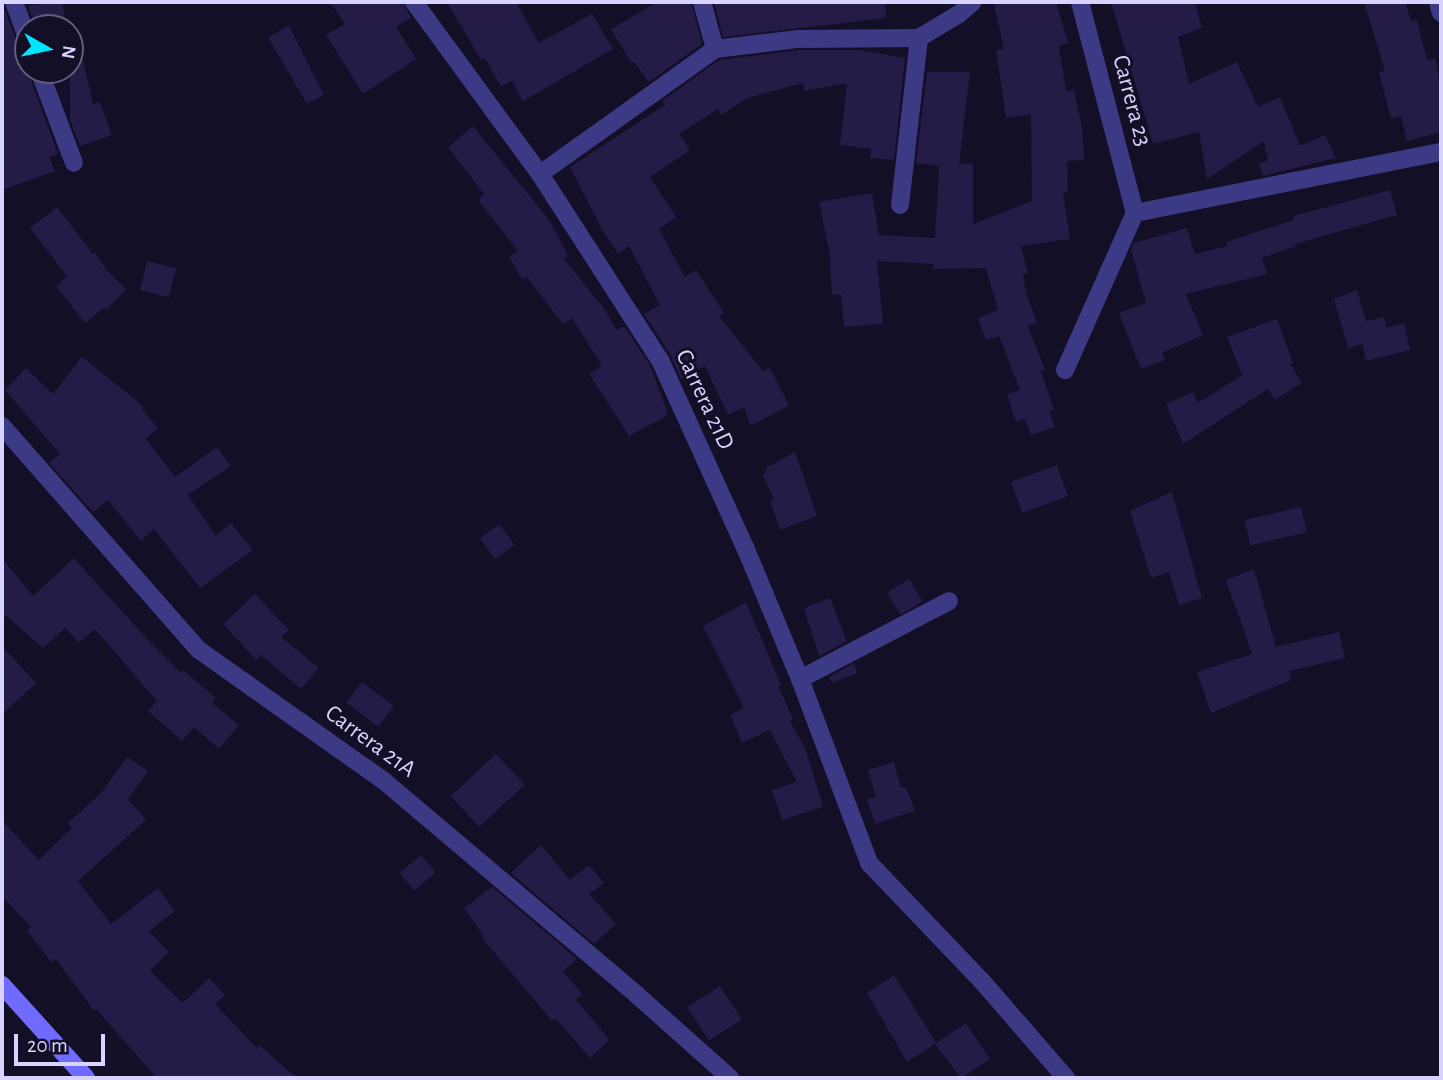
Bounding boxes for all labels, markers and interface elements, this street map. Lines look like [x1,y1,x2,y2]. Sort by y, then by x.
north arrow [14,14,84,84]
text: N [58,44,79,60]
street label: Carrera 23 [1105,52,1157,150]
street label: Carrera 21D [668,345,740,455]
street label: Carrera 21A [319,699,421,785]
scale bar [18,1020,108,1064]
text: 20 m [27,1035,68,1056]

